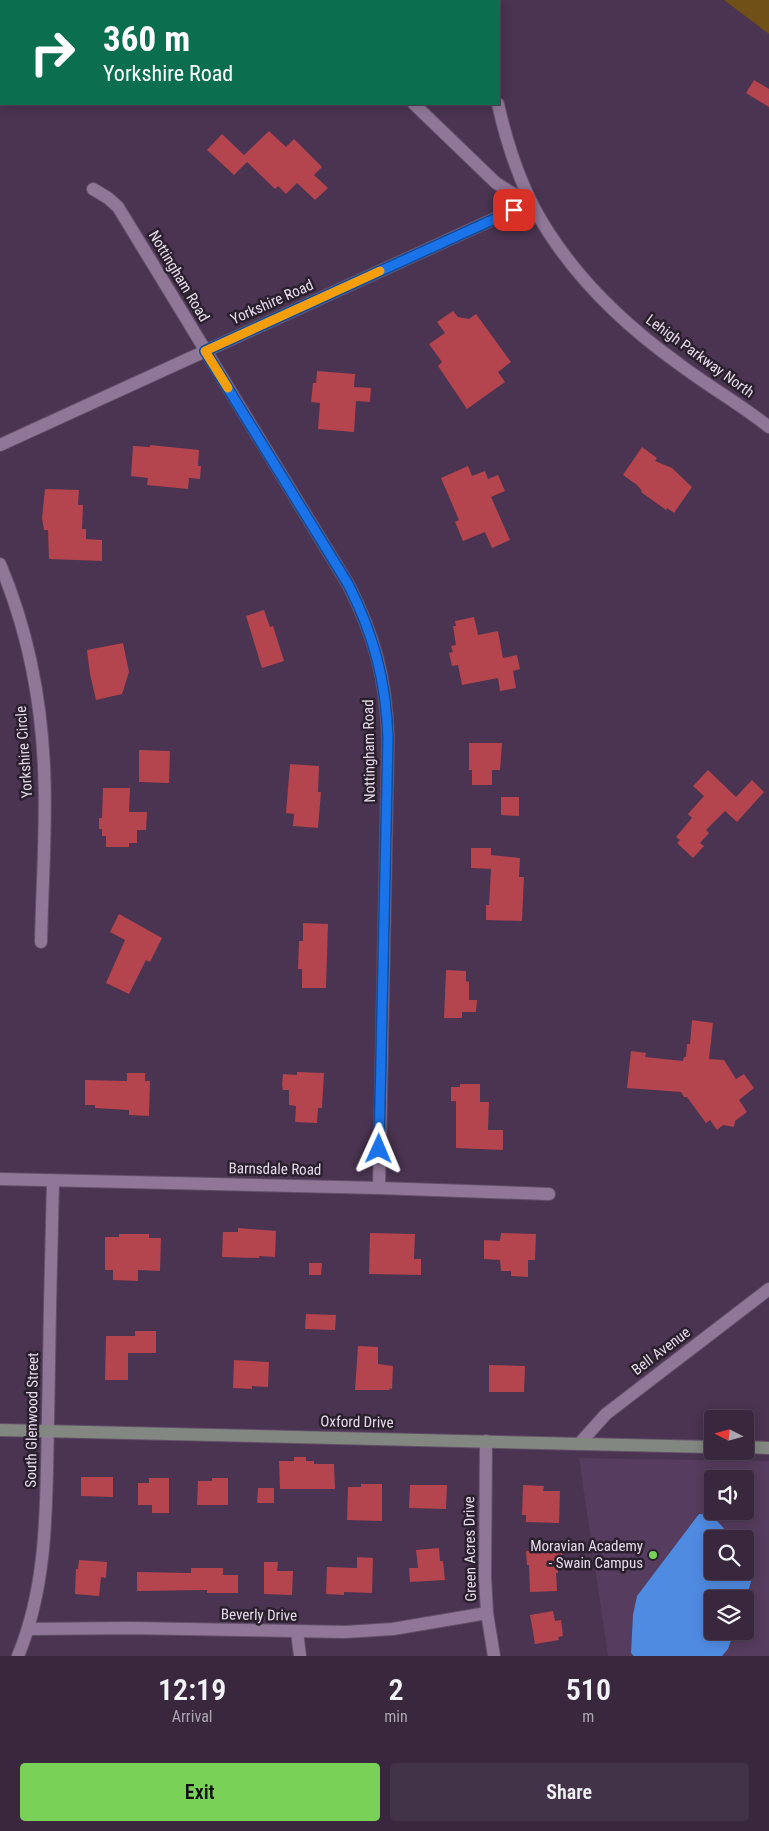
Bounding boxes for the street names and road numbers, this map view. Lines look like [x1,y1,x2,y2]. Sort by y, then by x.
street label: Nottingham Road [145,227,213,325]
street label: Yorkshire Road [228,276,316,328]
street label: Lehigh Parkway North [642,311,758,401]
street label: Nottingham Road [359,699,379,803]
street label: Yorkshire Circle [12,705,36,799]
street label: Barnsdale Road [228,1159,322,1179]
street label: Bell Avenue [628,1323,694,1379]
street label: South Glenwood Street [22,1352,42,1488]
street label: Oxford Drive [320,1412,394,1432]
street label: Green Acres Drive [460,1496,480,1602]
street label: Beverly Drive [221,1605,297,1625]

